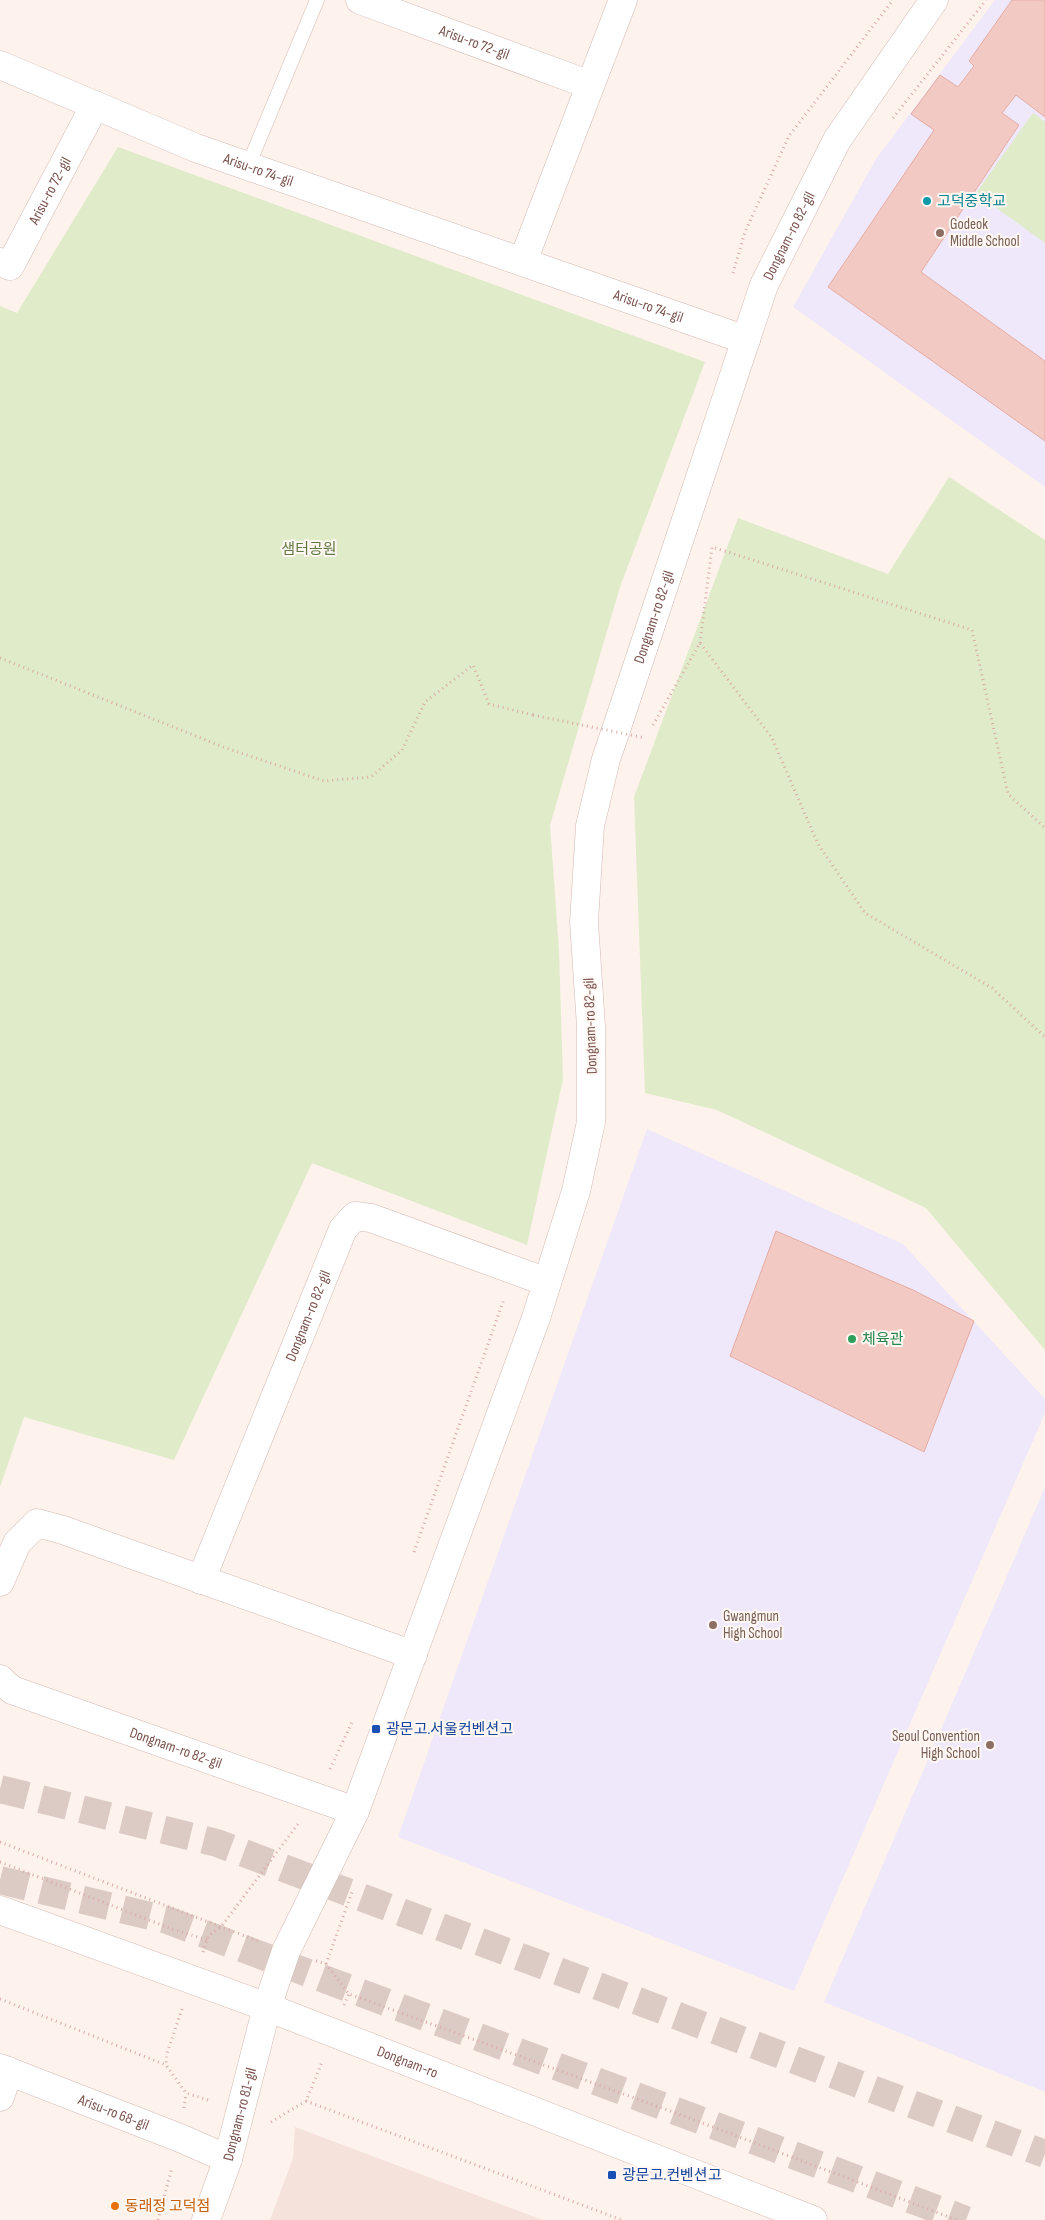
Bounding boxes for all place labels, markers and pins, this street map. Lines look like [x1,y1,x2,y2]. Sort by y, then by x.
place label: 고덕중학교 [937,192,1006,211]
marker: 고덕중학교 [921,195,933,207]
place label: Godeok Middle School [950,215,1020,251]
marker: Godeok Middle School [934,227,946,239]
place label: 체육관 [862,1330,904,1349]
marker: 체육관 [846,1333,858,1345]
place label: Gwangmun High School [723,1607,782,1643]
marker: Gwangmun High School [707,1619,719,1631]
place label: 광문고.서울컨벤션고 [386,1720,513,1739]
marker: 광문고.서울컨벤션고 [370,1723,382,1735]
place label: Seoul Convention High School [892,1727,980,1763]
marker: Seoul Convention High School [984,1739,996,1751]
place label: 광문고.컨벤션고 [622,2166,722,2185]
marker: 광문고.컨벤션고 [606,2169,618,2181]
place label: 동래정 고덕점 [125,2197,210,2216]
marker: 동래정 고덕점 [109,2200,121,2212]

